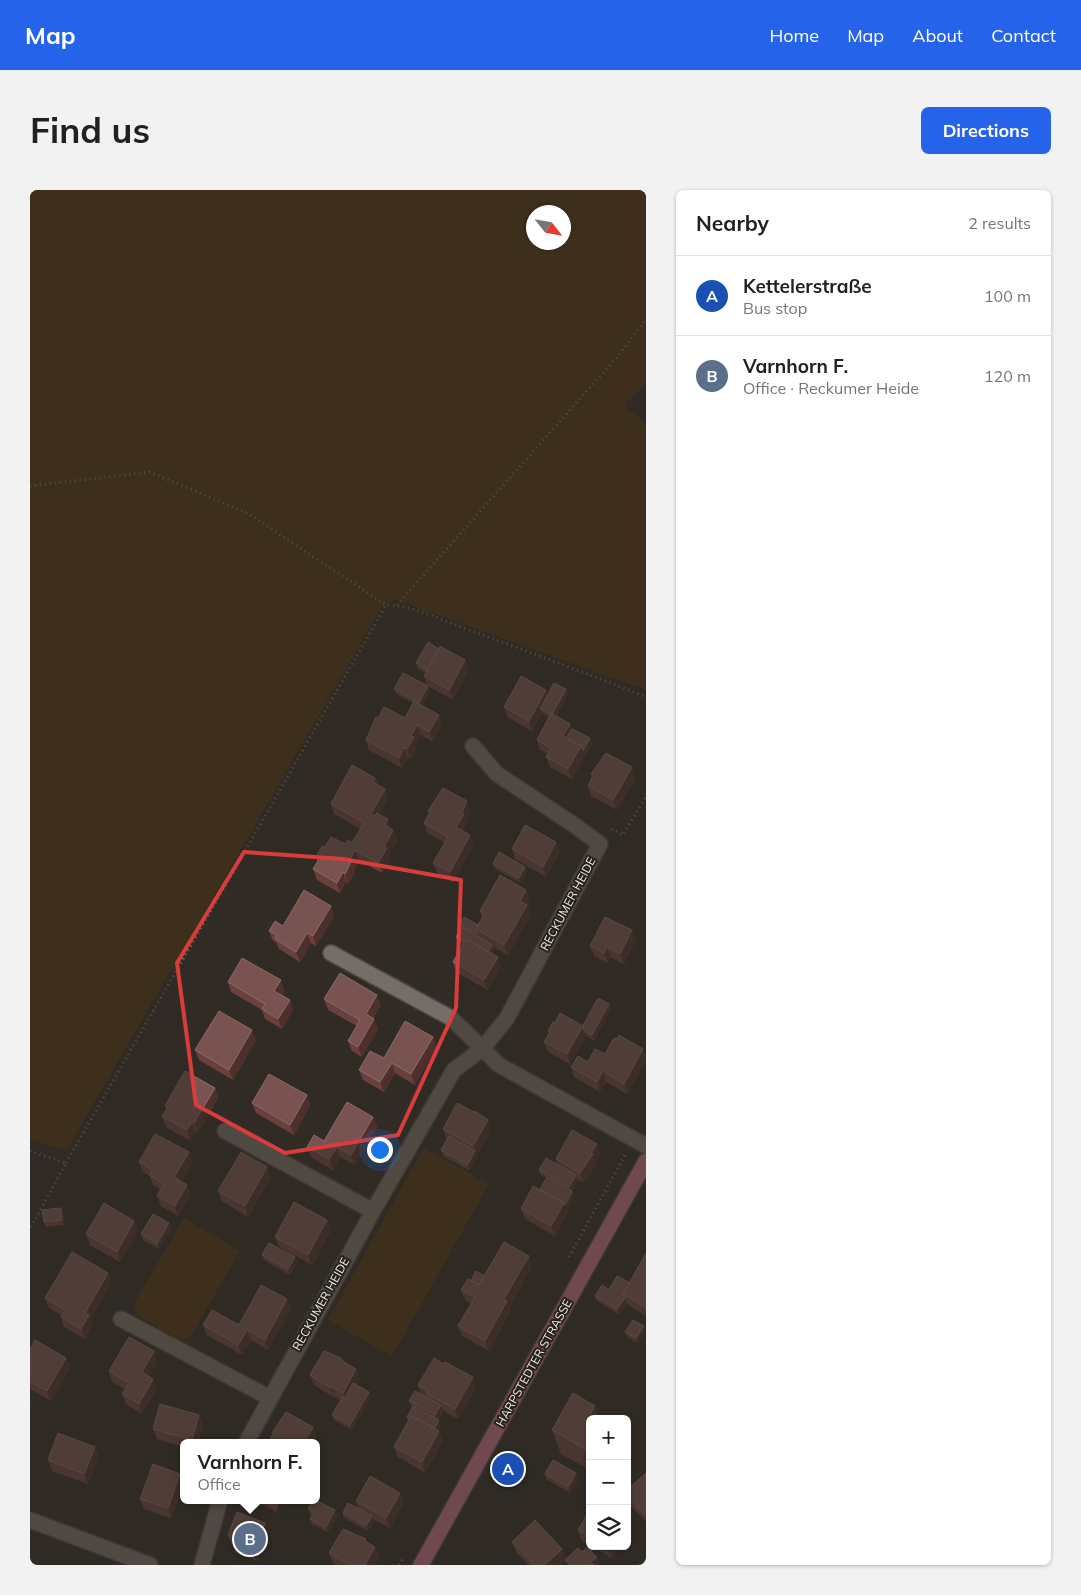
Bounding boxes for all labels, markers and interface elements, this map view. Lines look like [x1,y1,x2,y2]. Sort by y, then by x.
text: Map [25,20,76,50]
text: Home [769,24,819,47]
text: Map [847,24,884,47]
text: About [912,24,963,47]
text: Contact [991,24,1056,47]
button: Directions [921,107,1051,154]
text: Find us [30,108,150,152]
north arrow [526,205,571,250]
text: Nearby [696,210,769,236]
text: 2 results [968,213,1031,233]
text: Kettelerstraße [743,274,872,298]
text: A [706,286,718,306]
text: 100 m [984,286,1031,306]
text: Bus stop [743,298,807,318]
text: Varnhorn F. [743,354,848,378]
text: B [706,366,718,386]
text: 120 m [984,366,1031,386]
text: Office · Reckumer Heide [743,378,919,398]
street label: RECKUMER HEIDE [537,854,599,953]
your location [367,1137,393,1163]
street label: RECKUMER HEIDE [289,1255,352,1353]
street label: HARPSTEDTER STRASSE [492,1296,575,1429]
map controls [586,1415,631,1550]
button: + [586,1415,631,1460]
popup [180,1439,320,1504]
text: Varnhorn F. [197,1450,303,1474]
pin: A [492,1450,524,1488]
button: − [586,1460,631,1505]
text: Office [197,1474,241,1494]
button: layers [586,1505,631,1550]
pin: B [234,1520,266,1558]

